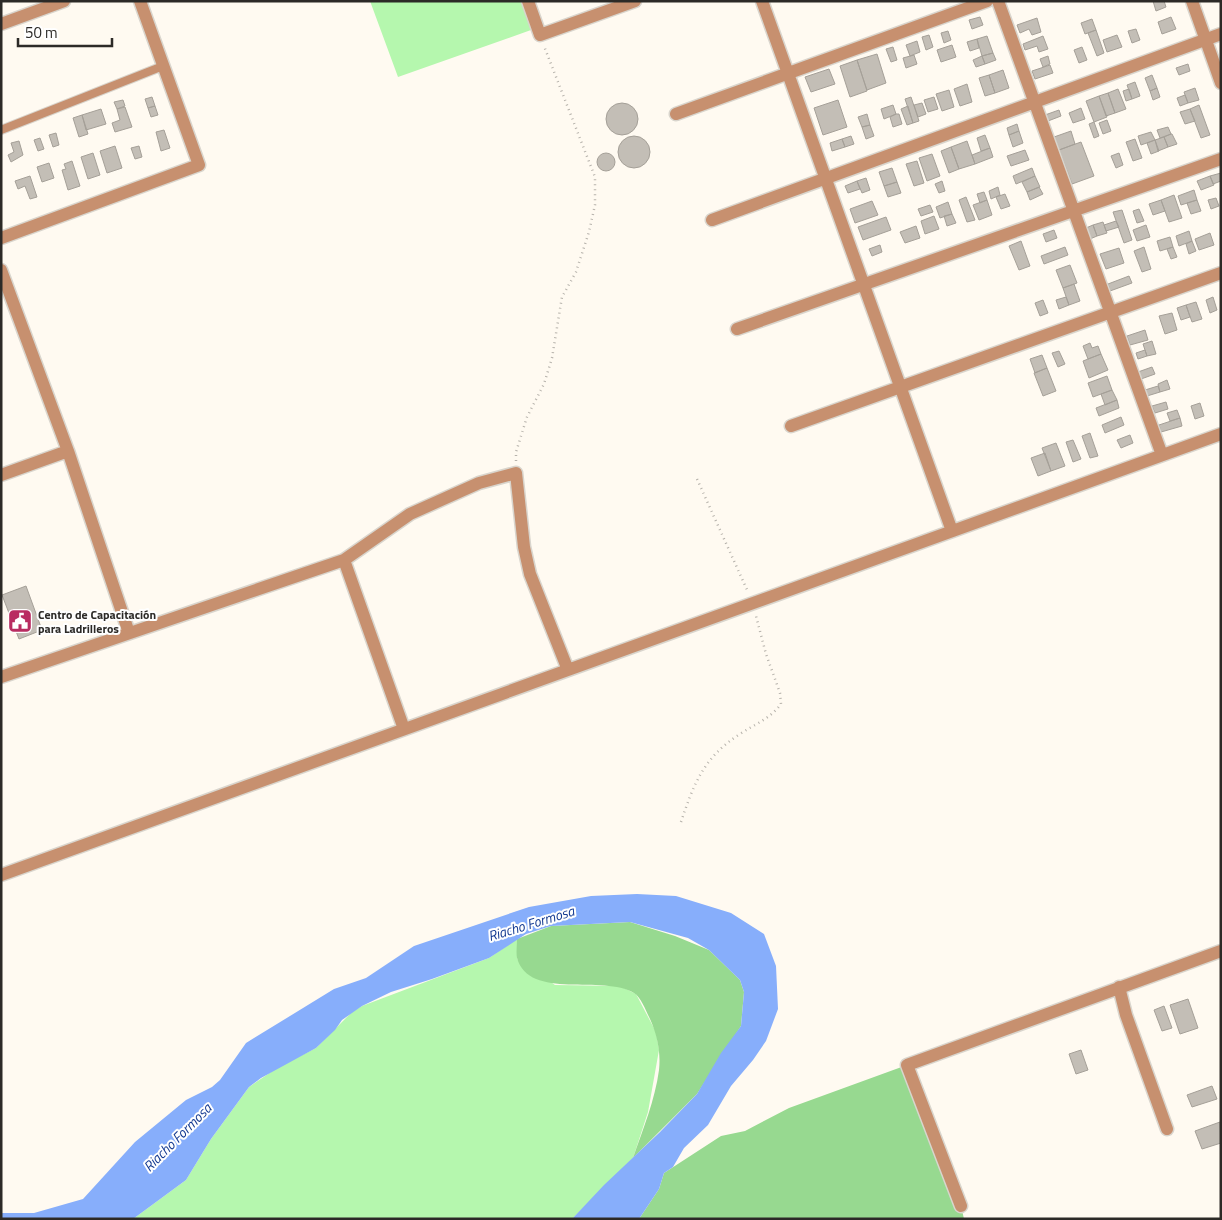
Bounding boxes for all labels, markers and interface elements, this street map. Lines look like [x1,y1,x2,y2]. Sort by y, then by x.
scale bar [18,15,111,47]
text: 50 m [25,21,58,44]
place label: Centro de Capacitación para Ladrilleros [38,605,156,638]
public building icon: Centro de Capacitación para Ladrilleros [7,608,33,634]
water label: Riacho Formosa [485,900,578,946]
water label: Riacho Formosa [138,1097,217,1176]

